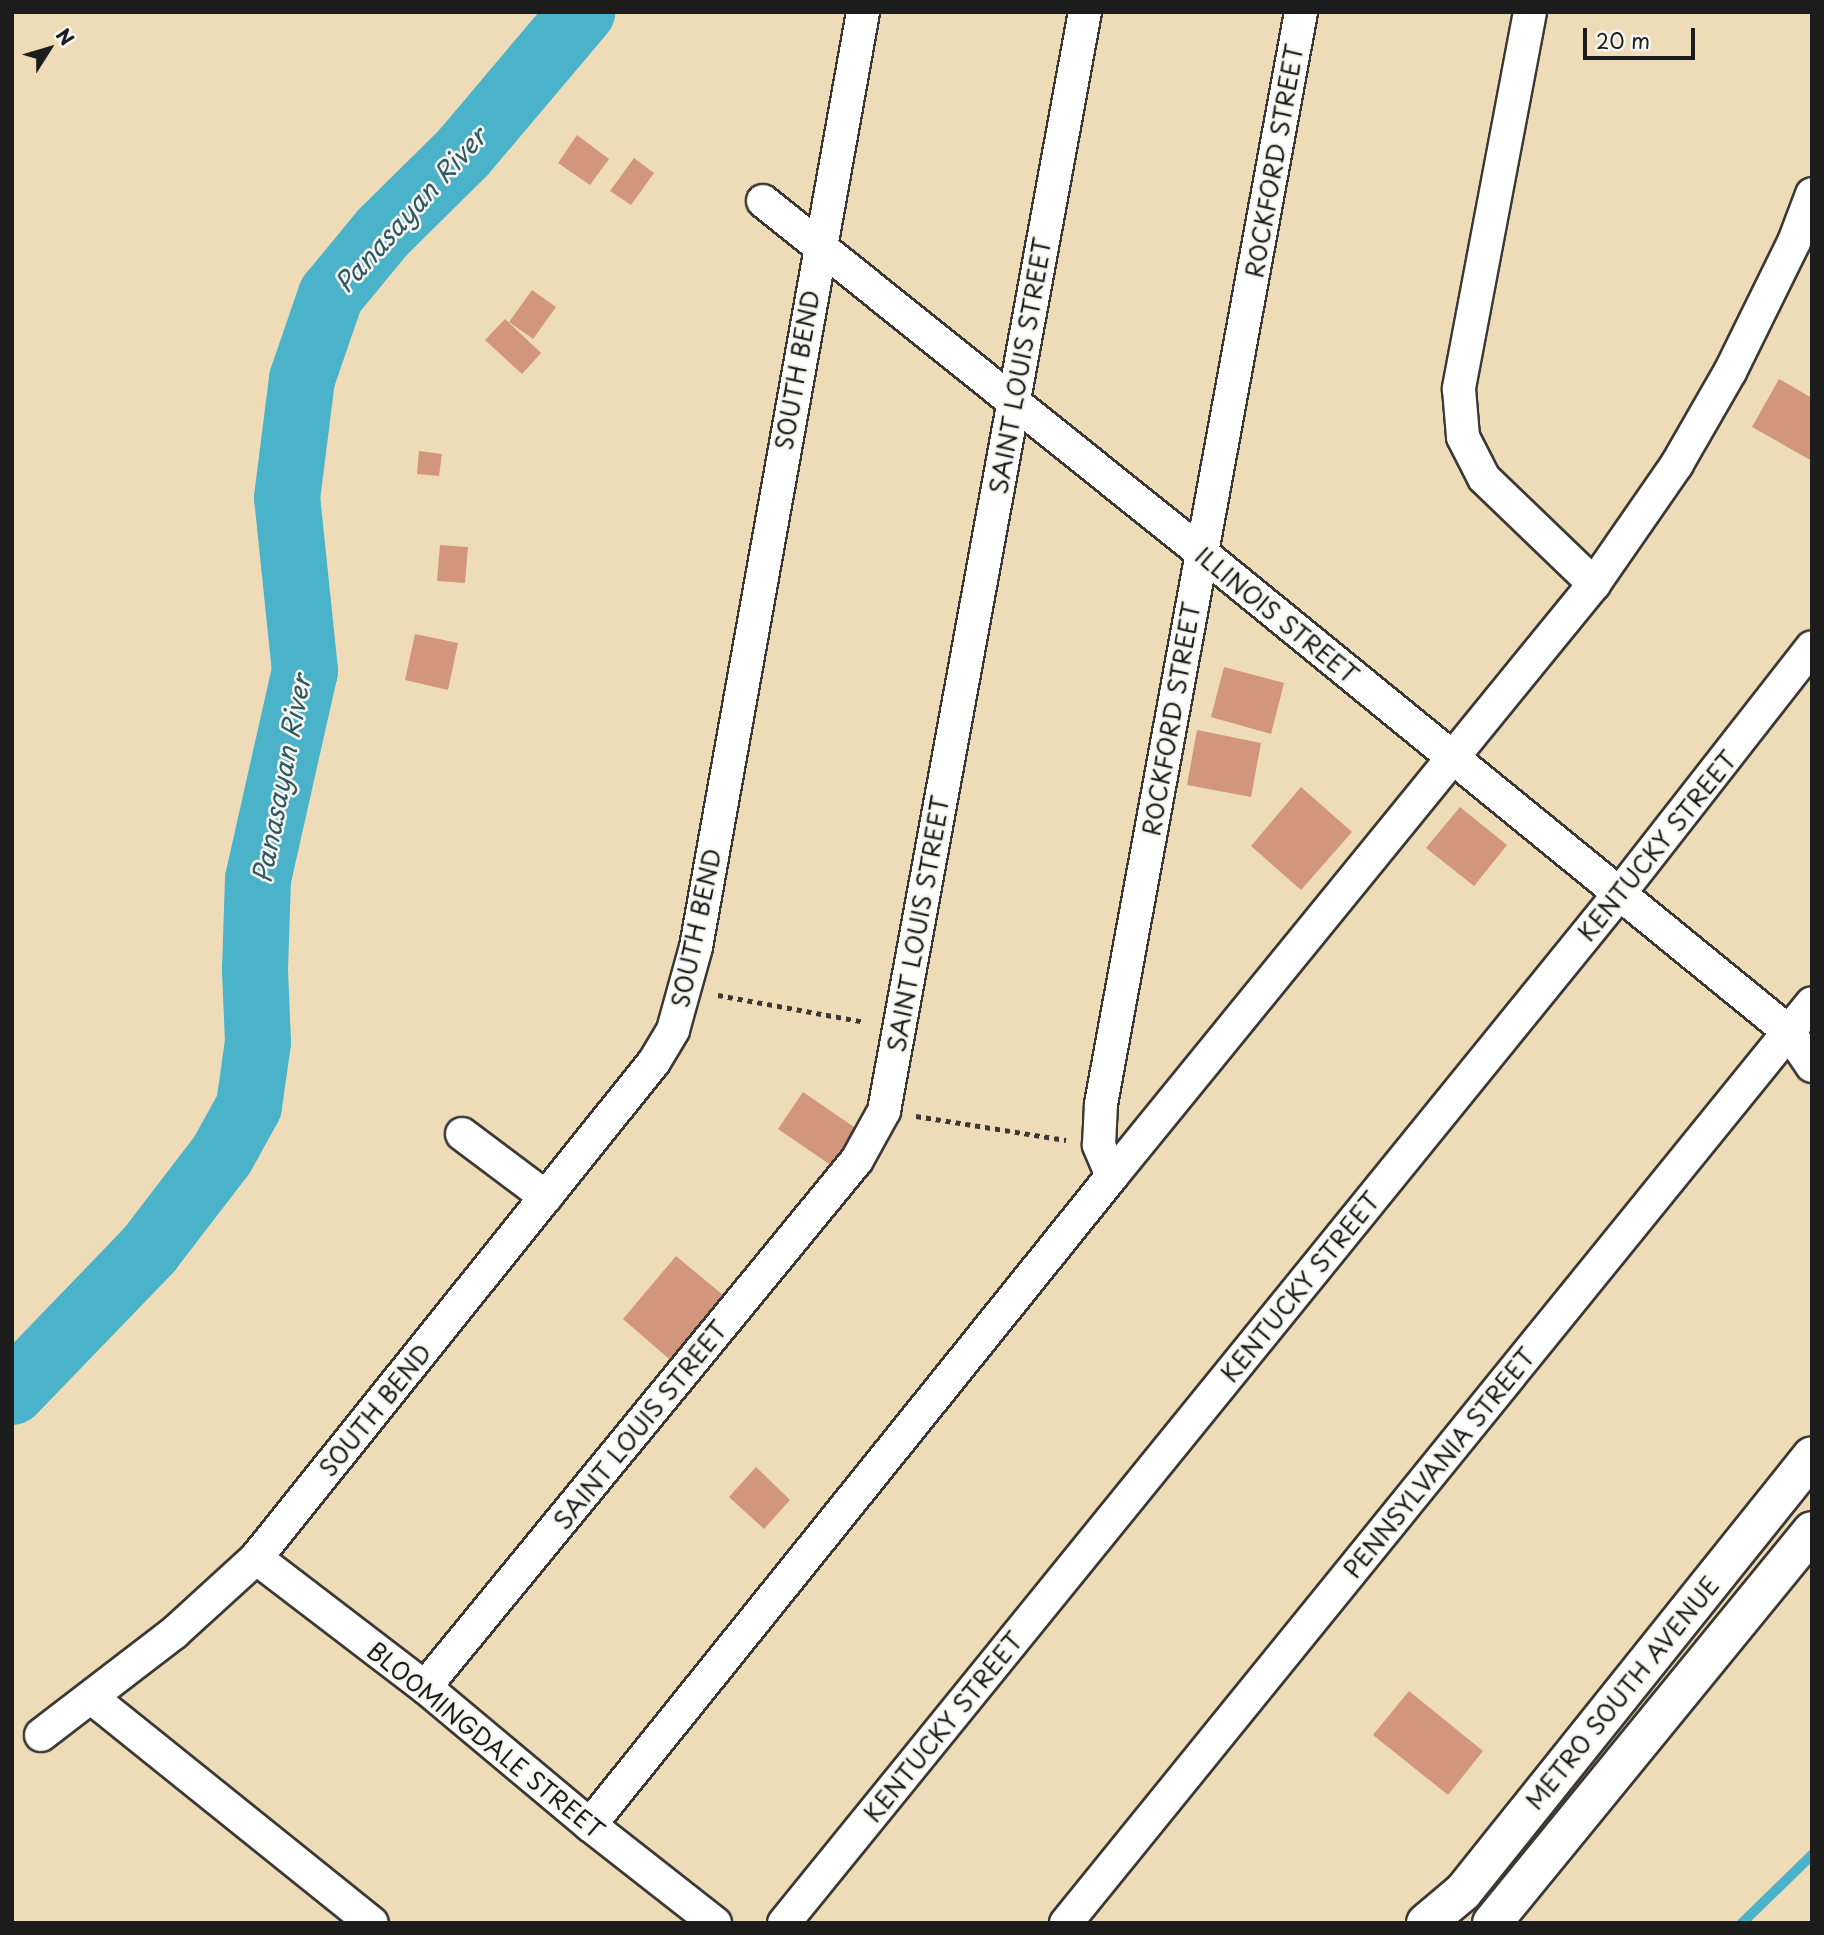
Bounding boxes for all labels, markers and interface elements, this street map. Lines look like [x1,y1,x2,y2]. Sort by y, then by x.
north arrow [14,14,84,84]
scale bar [1586,14,1698,58]
text: N [50,22,81,51]
text: 20 m [1596,24,1650,56]
street label: ROCKFORD STREET [1239,42,1309,280]
water label: Panasayan River [328,121,492,299]
street label: SAINT LOUIS STREET [983,235,1057,497]
street label: SOUTH BEND [769,288,825,452]
street label: ILLINOIS STREET [1189,540,1365,690]
street label: ROCKFORD STREET [1136,600,1206,838]
water label: Panasayan River [246,673,316,885]
street label: KENTUCKY STREET [1571,745,1743,947]
street label: SAINT LOUIS STREET [881,793,955,1055]
street label: SOUTH BEND [665,846,727,1010]
street label: KENTUCKY STREET [1214,1186,1386,1388]
street label: SAINT LOUIS STREET [547,1315,733,1535]
street label: SOUTH BEND [313,1338,437,1482]
street label: PENNSYLVANIA STREET [1336,1341,1542,1585]
street label: METRO SOUTH AVENUE [1519,1570,1725,1816]
street label: KENTUCKY STREET [857,1626,1029,1828]
street label: BLOOMINGDALE STREET [360,1634,612,1846]

